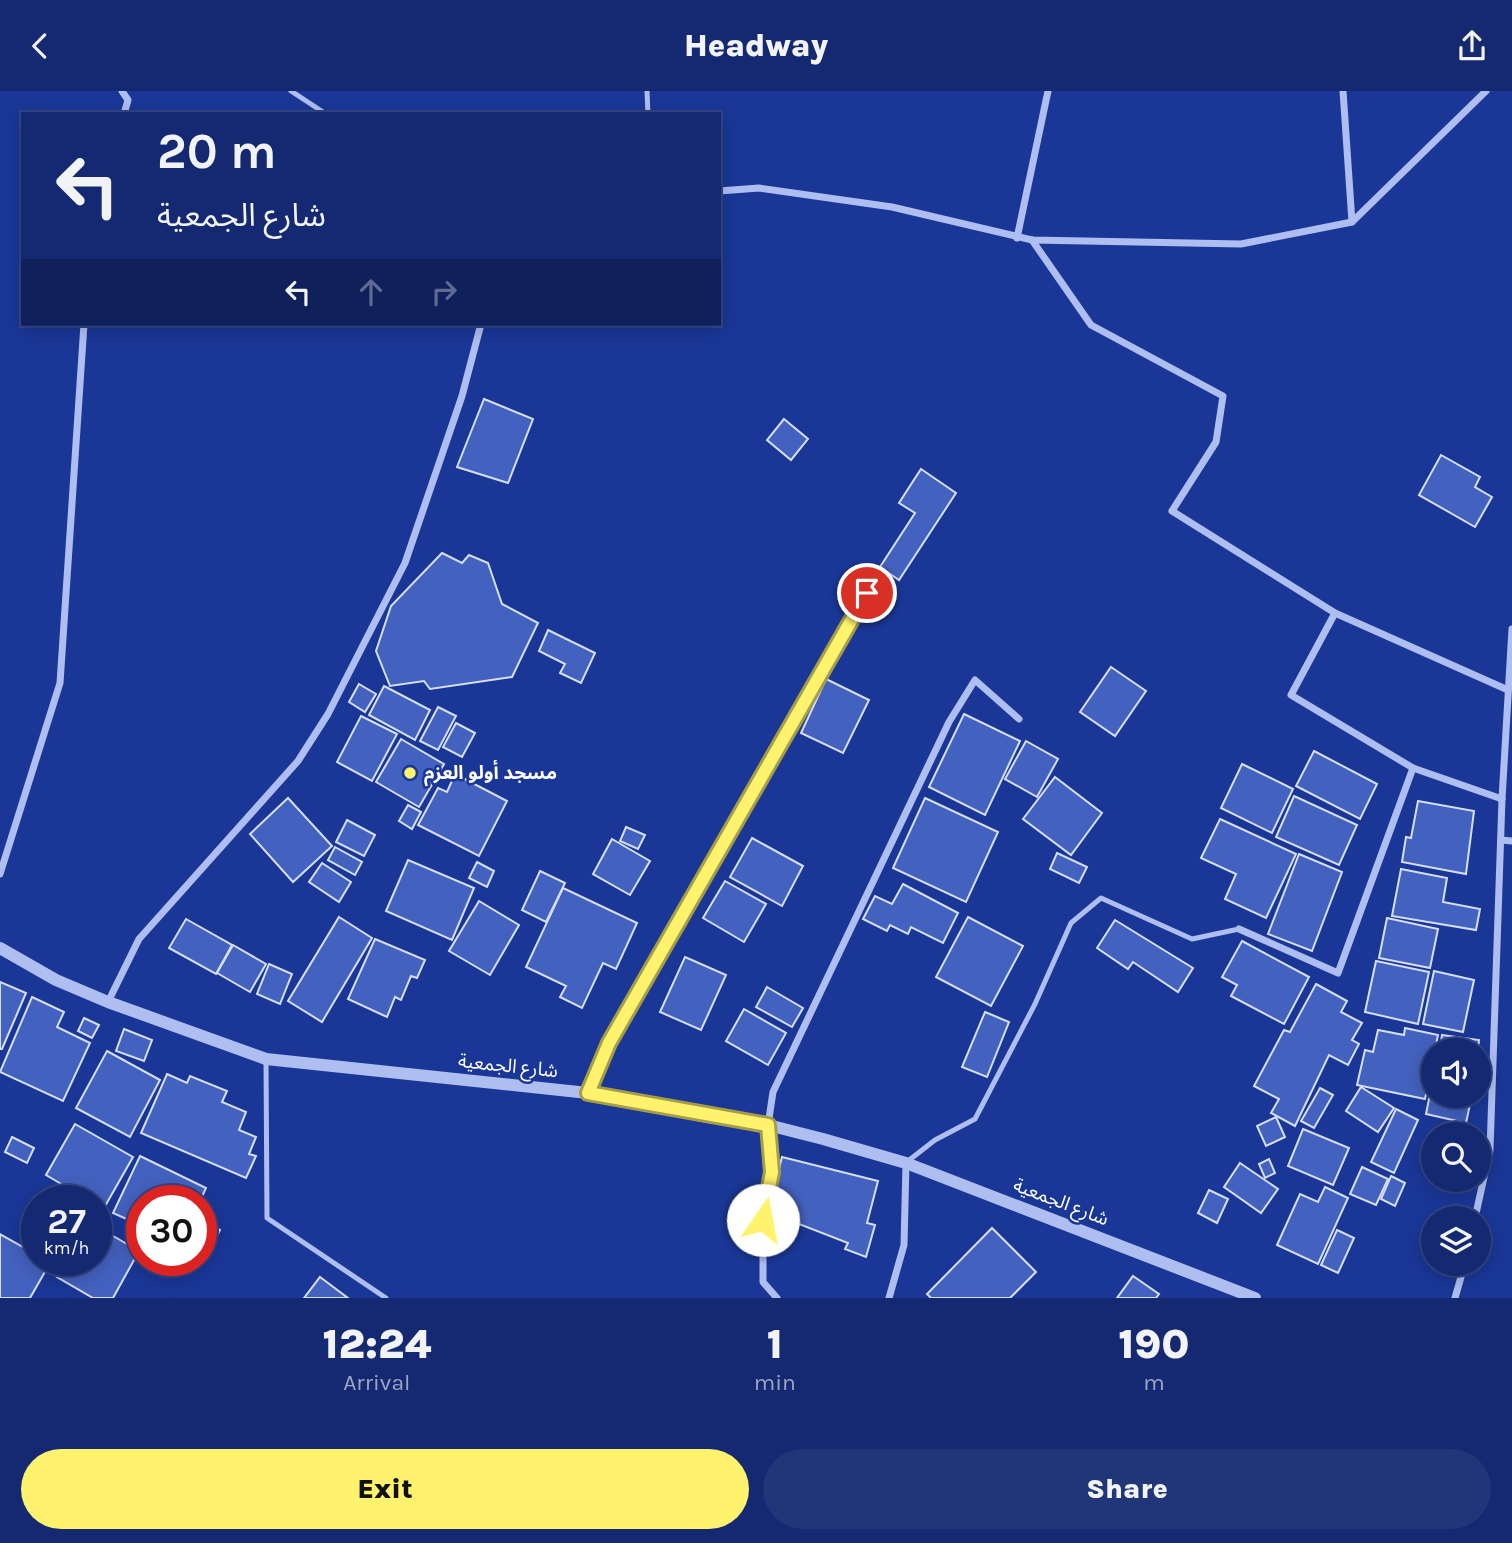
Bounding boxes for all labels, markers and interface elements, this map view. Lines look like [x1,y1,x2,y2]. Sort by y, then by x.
icon: back [21,27,59,65]
text: Headway [684,27,828,64]
icon: share [1453,27,1491,65]
text: 20 m [157,123,277,180]
icon: left [42,140,133,231]
text: شارع الجمعية [157,197,326,234]
icon: left [279,273,317,311]
icon: ahead [352,273,390,311]
icon: right [425,273,463,311]
pin [837,563,897,623]
icon: arrive [848,574,886,612]
place label: مسجد أولو العزم [424,759,557,787]
marker: مسجد أولو العزم [402,765,418,781]
map controls [1421,1038,1491,1276]
button: sound [1421,1038,1491,1108]
street label: شارع الجمعية [457,1050,559,1084]
button: search [1421,1122,1491,1192]
street label: شارع الجمعية [1010,1174,1112,1232]
position arrow [726,1183,800,1257]
speed limit sign: 30 [126,1185,217,1276]
text: 27 [47,1201,86,1242]
button: layers [1421,1206,1491,1276]
text: km/h [44,1237,89,1259]
text: 12:24 [322,1319,431,1369]
text: 1 [767,1319,783,1369]
text: 190 [1118,1319,1190,1369]
text: Arrival [343,1369,410,1396]
text: min [754,1369,796,1396]
text: m [1143,1369,1165,1396]
button: Exit [21,1449,749,1529]
button: Share [763,1449,1491,1529]

